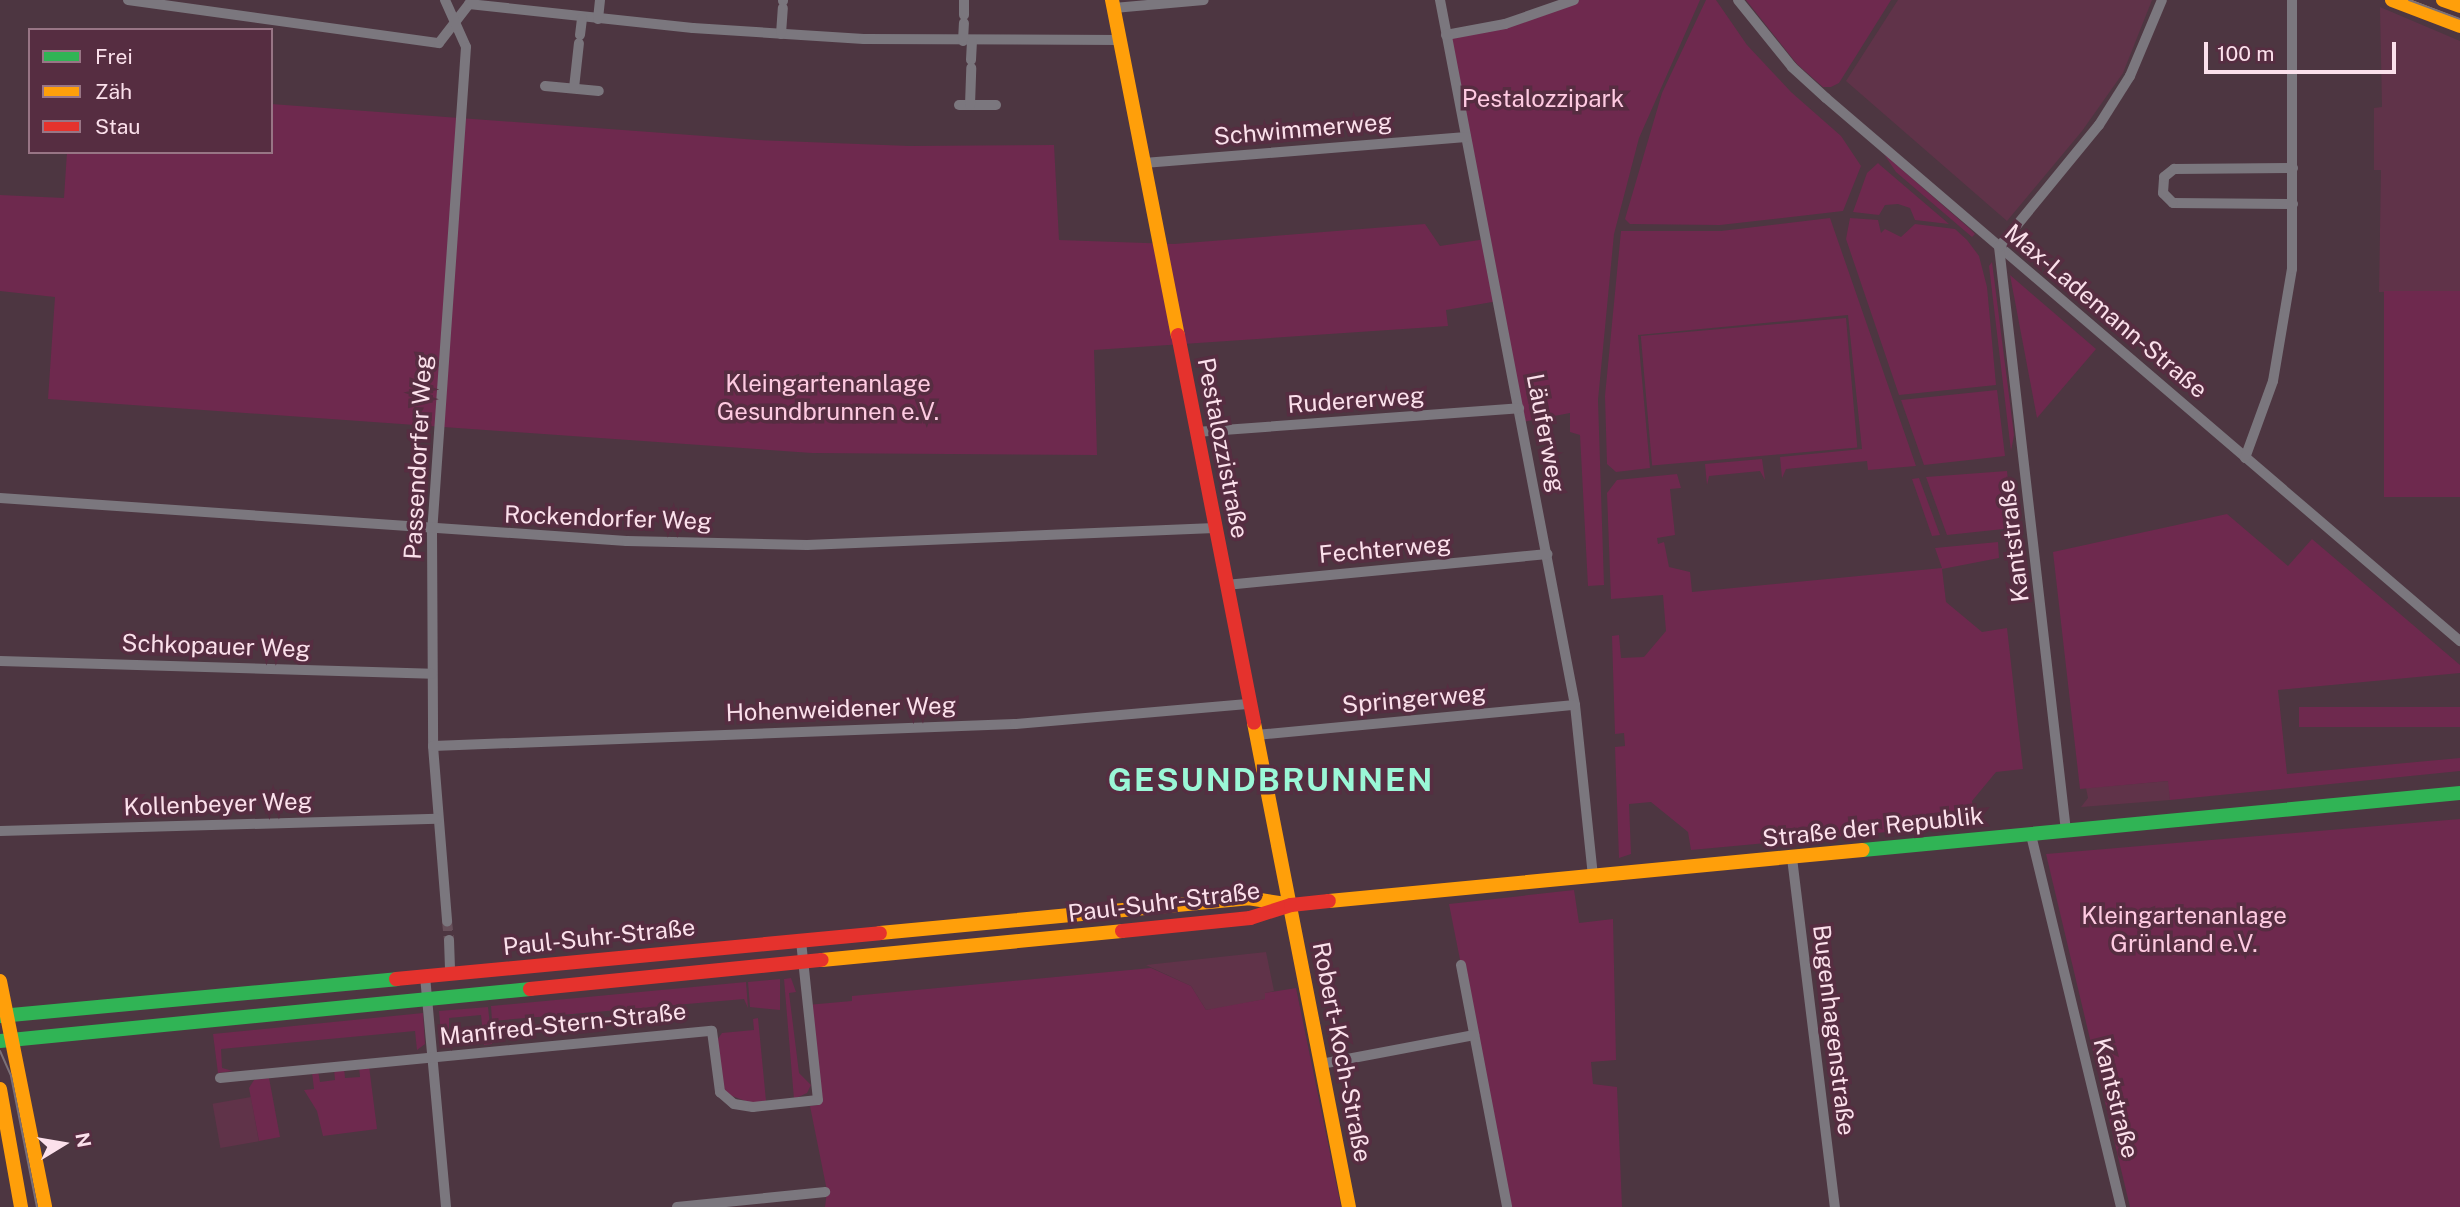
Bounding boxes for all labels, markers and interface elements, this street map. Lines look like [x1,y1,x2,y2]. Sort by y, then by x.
legend [28,28,273,154]
scale bar [2208,28,2400,72]
text: 100 m [2217,41,2274,66]
text: Frei [95,44,133,69]
text: Zäh [95,79,132,104]
park label: Pestalozzipark [1462,85,1624,113]
street label: Schwimmerweg [1213,107,1393,151]
text: Stau [95,114,141,139]
street label: Max-Lademann-Straße [1999,218,2213,404]
street label: Passendorfer Weg [398,353,438,561]
street label: Pestalozzistraße [1191,355,1255,541]
park label: Kleingartenanlage Gesundbrunnen e.V. [717,370,939,426]
street label: Läuferweg [1520,371,1572,495]
street label: Rudererweg [1287,381,1425,419]
street label: Kantstraße [1991,478,2035,604]
street label: Rockendorfer Weg [503,500,713,536]
street label: Fechterweg [1318,529,1452,569]
street label: Schkopauer Weg [121,628,311,664]
street label: Springerweg [1341,678,1487,720]
street label: Hohenweidener Weg [725,691,957,727]
district label: GESUNDBRUNNEN [1109,761,1433,799]
street label: Kollenbeyer Weg [123,786,313,822]
street label: Straße der Republik [1761,801,1985,853]
street label: Paul-Suhr-Straße [1066,876,1262,928]
park label: Kleingartenanlage Grünland e.V. [2081,902,2287,958]
street label: Paul-Suhr-Straße [501,913,697,961]
street label: Bugenhagenstraße [1807,923,1861,1137]
street label: Robert-Koch-Straße [1307,940,1377,1164]
street label: Manfred-Stern-Straße [438,997,688,1051]
street label: Kantstraße [2087,1035,2145,1161]
north arrow [28,1109,98,1179]
text: N [71,1131,96,1149]

